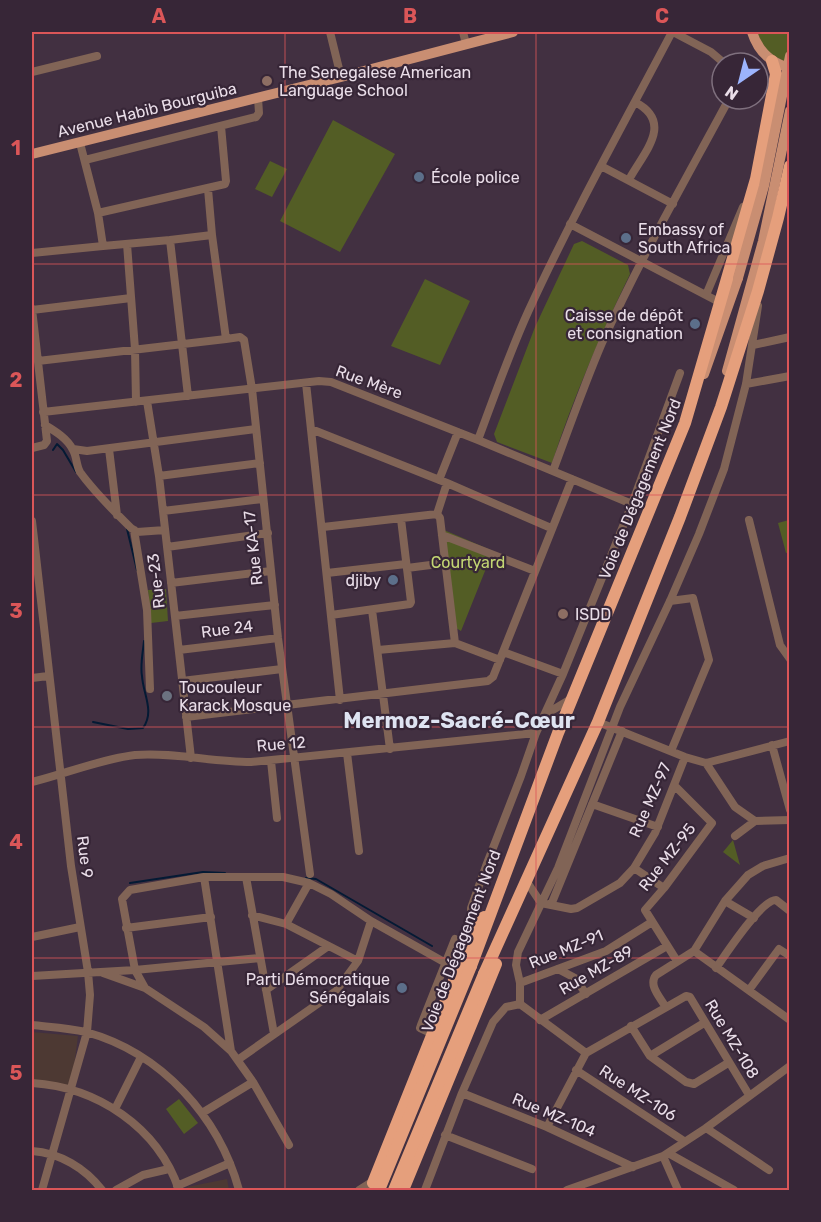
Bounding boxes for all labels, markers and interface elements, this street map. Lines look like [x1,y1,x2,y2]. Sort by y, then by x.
text: A [152,4,167,28]
text: B [403,4,417,28]
text: C [655,4,669,28]
north arrow [710,51,770,111]
place label: The Senegalese American Language School [279,63,471,100]
marker: The Senegalese American Language School [260,74,274,88]
street label: Avenue Habib Bourguiba [55,79,239,141]
text: N [722,82,742,104]
text: 1 [11,136,21,160]
place label: École police [431,168,520,187]
marker: École police [412,170,426,184]
place label: Embassy of South Africa [638,220,730,257]
marker: Embassy of South Africa [619,231,633,245]
place label: Caisse de dépôt et consignation [565,306,683,343]
marker: Caisse de dépôt et consignation [688,317,702,331]
street label: Rue Mère [333,361,405,403]
text: 2 [10,368,23,392]
street label: Voie de Dégagement Nord [595,396,685,582]
street label: Rue KA-17 [240,510,266,586]
street label: Rue-23 [143,552,169,610]
park label: Courtyard [431,553,505,572]
place label: djiby [346,571,381,590]
marker: djiby [386,573,400,587]
text: 3 [9,599,23,623]
place label: ISDD [575,605,611,624]
marker: ISDD [556,607,570,621]
street label: Rue 24 [200,616,254,642]
place label: Toucouleur Karack Mosque [179,678,291,715]
marker: Toucouleur Karack Mosque [160,689,174,703]
district label: Mermoz-Sacré-Cœur [343,707,575,734]
street label: Rue 12 [256,732,306,756]
street label: Rue MZ-97 [625,760,675,840]
street label: Rue MZ-95 [635,819,699,895]
text: 4 [9,830,23,854]
street label: Rue 9 [73,835,97,879]
street label: Voie de Dégagement Nord [417,847,505,1035]
street label: Rue MZ-91 [526,926,606,972]
street label: Rue MZ-89 [556,941,636,999]
place label: Parti Démocratique Sénégalais [246,970,390,1007]
marker: Parti Démocratique Sénégalais [395,981,409,995]
street label: Rue MZ-108 [701,996,763,1082]
text: 5 [10,1061,23,1085]
street label: Rue MZ-106 [596,1061,681,1125]
street label: Rue MZ-104 [509,1089,599,1141]

